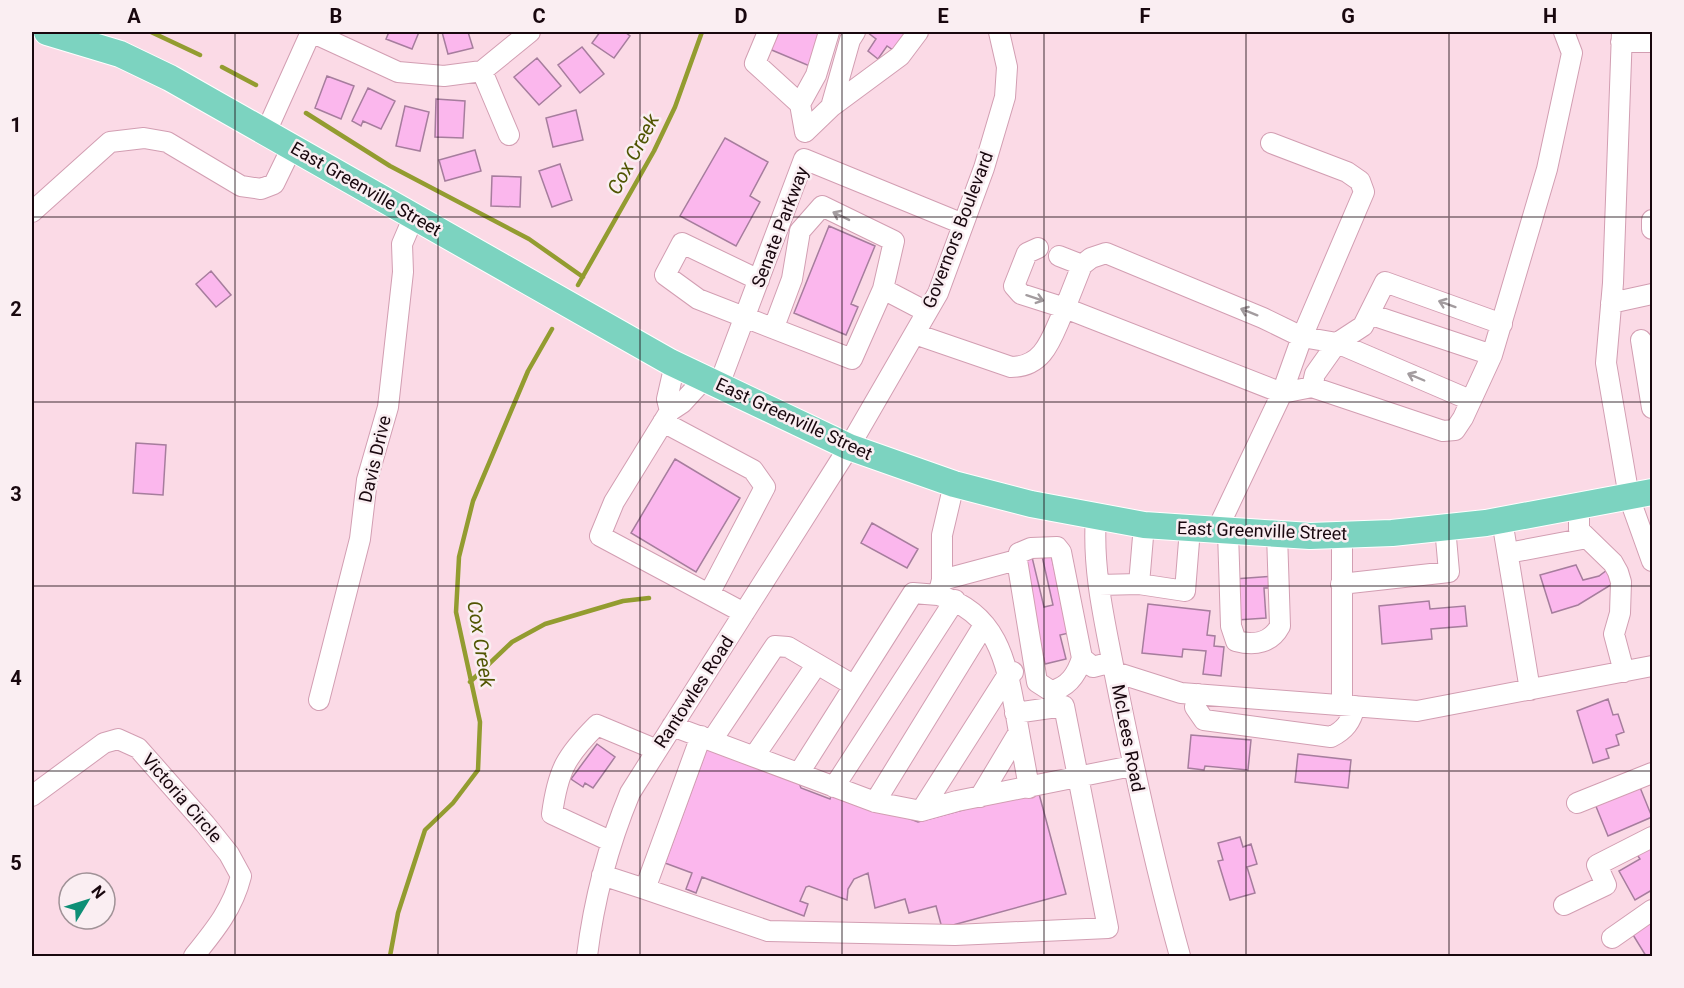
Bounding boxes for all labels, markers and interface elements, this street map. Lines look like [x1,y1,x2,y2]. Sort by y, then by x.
text: A [127,4,141,28]
text: B [330,4,342,28]
text: C [532,4,546,28]
text: D [735,4,748,28]
text: E [937,4,949,28]
text: F [1140,4,1151,28]
text: G [1341,4,1355,28]
text: H [1543,4,1557,28]
water label: Cox Creek [602,109,665,198]
text: 1 [10,113,22,137]
street label: East Greenville Street [287,137,445,240]
street label: Governors Boulevard [918,148,997,311]
street label: Senate Parkway [747,163,812,290]
one-way arrow [832,209,850,221]
one-way arrow [1025,294,1044,305]
text: 2 [10,297,22,321]
one-way arrow [1438,297,1456,308]
one-way arrow [1240,306,1259,317]
one-way arrow [1407,371,1425,382]
street label: East Greenville Street [713,373,876,464]
street label: Davis Drive [354,413,395,504]
text: 3 [10,482,22,506]
street label: East Greenville Street [1177,517,1348,544]
water label: Cox Creek [462,599,500,690]
street label: Rantowles Road [650,632,738,752]
text: 4 [10,666,22,690]
street label: McLees Road [1108,682,1149,793]
street label: Victoria Circle [138,749,227,847]
text: 5 [10,851,22,875]
north arrow [57,871,117,931]
text: N [87,882,109,902]

